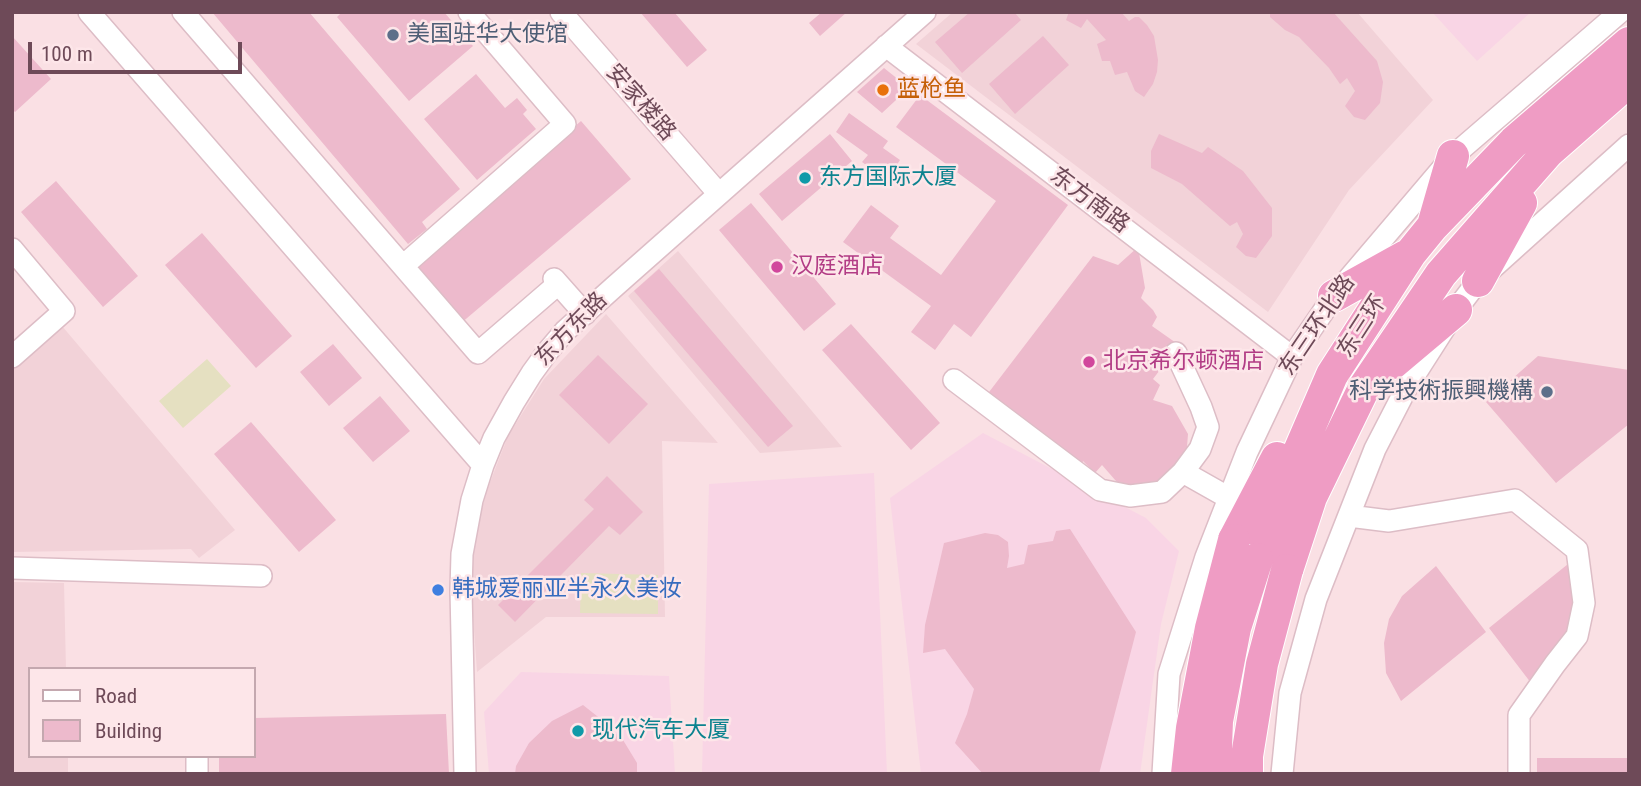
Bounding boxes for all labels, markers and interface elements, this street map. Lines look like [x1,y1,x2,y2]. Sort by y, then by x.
place label: 美国驻华大使馆 [407,21,568,49]
marker: 美国驻华大使馆 [385,27,401,43]
scale bar [32,28,245,72]
text: 100 m [41,42,93,66]
street label: 安家楼路 [599,59,681,147]
place label: 蓝枪鱼 [897,76,966,104]
marker: 蓝枪鱼 [875,82,891,98]
street label: 东方南路 [1044,162,1134,240]
place label: 东方国际大厦 [819,164,957,192]
marker: 东方国际大厦 [797,170,813,186]
place label: 汉庭酒店 [791,253,883,281]
marker: 汉庭酒店 [769,259,785,275]
street label: 东三环北路 [1274,271,1362,381]
street label: 东方东路 [530,287,614,373]
street label: 东三环 [1333,291,1393,363]
place label: 北京希尔顿酒店 [1103,348,1264,376]
marker: 北京希尔顿酒店 [1081,354,1097,370]
place label: 科学技術振興機構 [1349,378,1533,406]
marker: 科学技術振興機構 [1539,384,1555,400]
place label: 韩城爱丽亚半永久美妆 [452,576,682,604]
marker: 韩城爱丽亚半永久美妆 [430,582,446,598]
legend [28,667,256,758]
text: Road [95,684,137,708]
place label: 现代汽车大厦 [592,717,730,745]
text: Building [95,719,162,743]
marker: 现代汽车大厦 [570,723,586,739]

